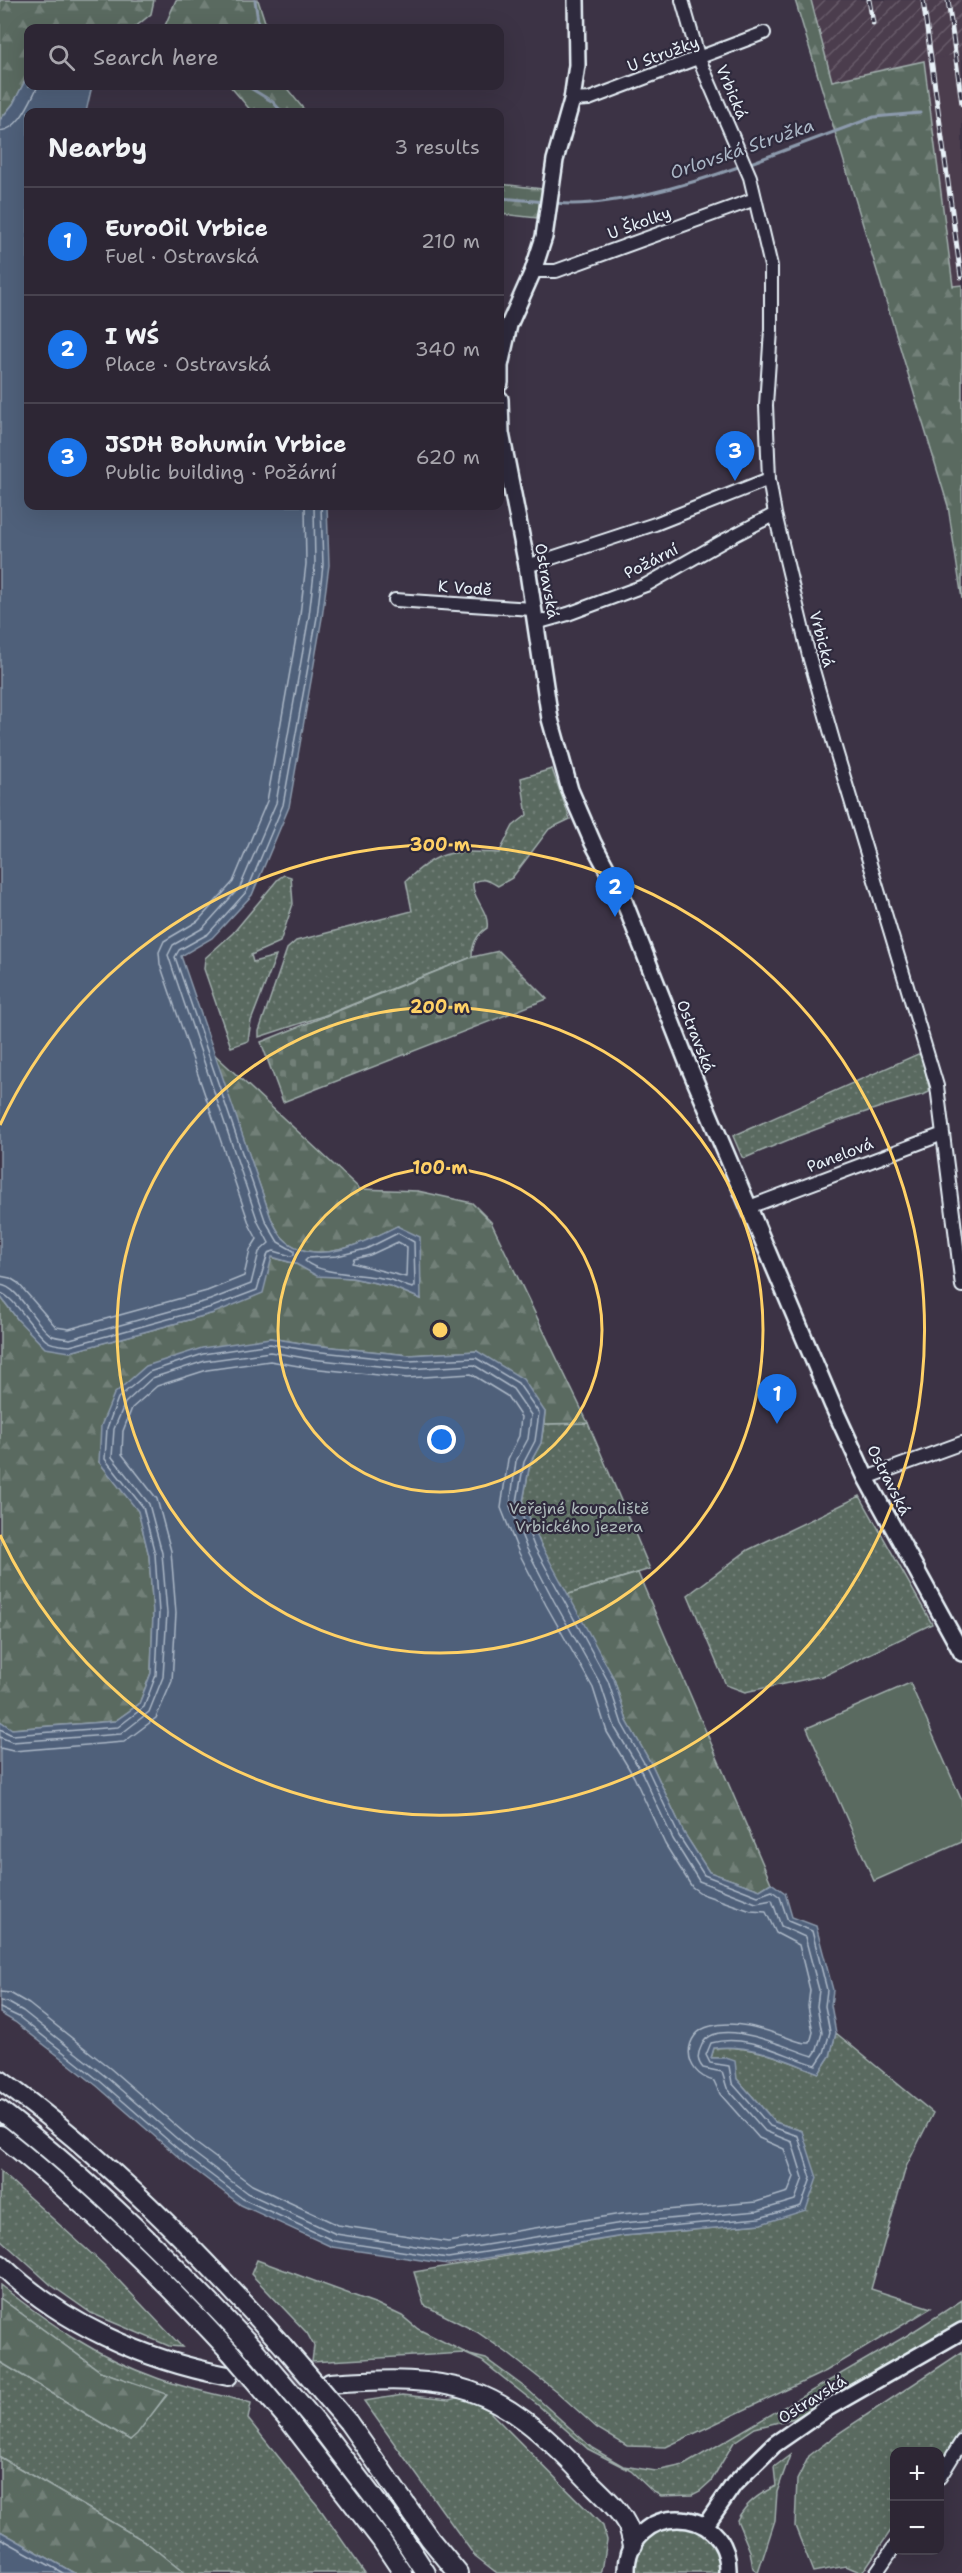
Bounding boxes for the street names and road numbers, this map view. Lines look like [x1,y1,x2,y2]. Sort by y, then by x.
street label: U Stružky [624,31,702,77]
street label: Vrbická [711,62,753,122]
street label: U Školky [604,202,674,244]
street label: Požární [620,538,682,584]
street label: Ostravská [530,542,564,620]
street label: K Vodě [437,576,493,600]
street label: Vrbická [804,609,840,669]
street label: Ostravská [672,997,720,1075]
street label: Panelová [804,1133,876,1177]
street label: Ostravská [862,1441,916,1519]
street label: Ostravská [774,2370,850,2428]

